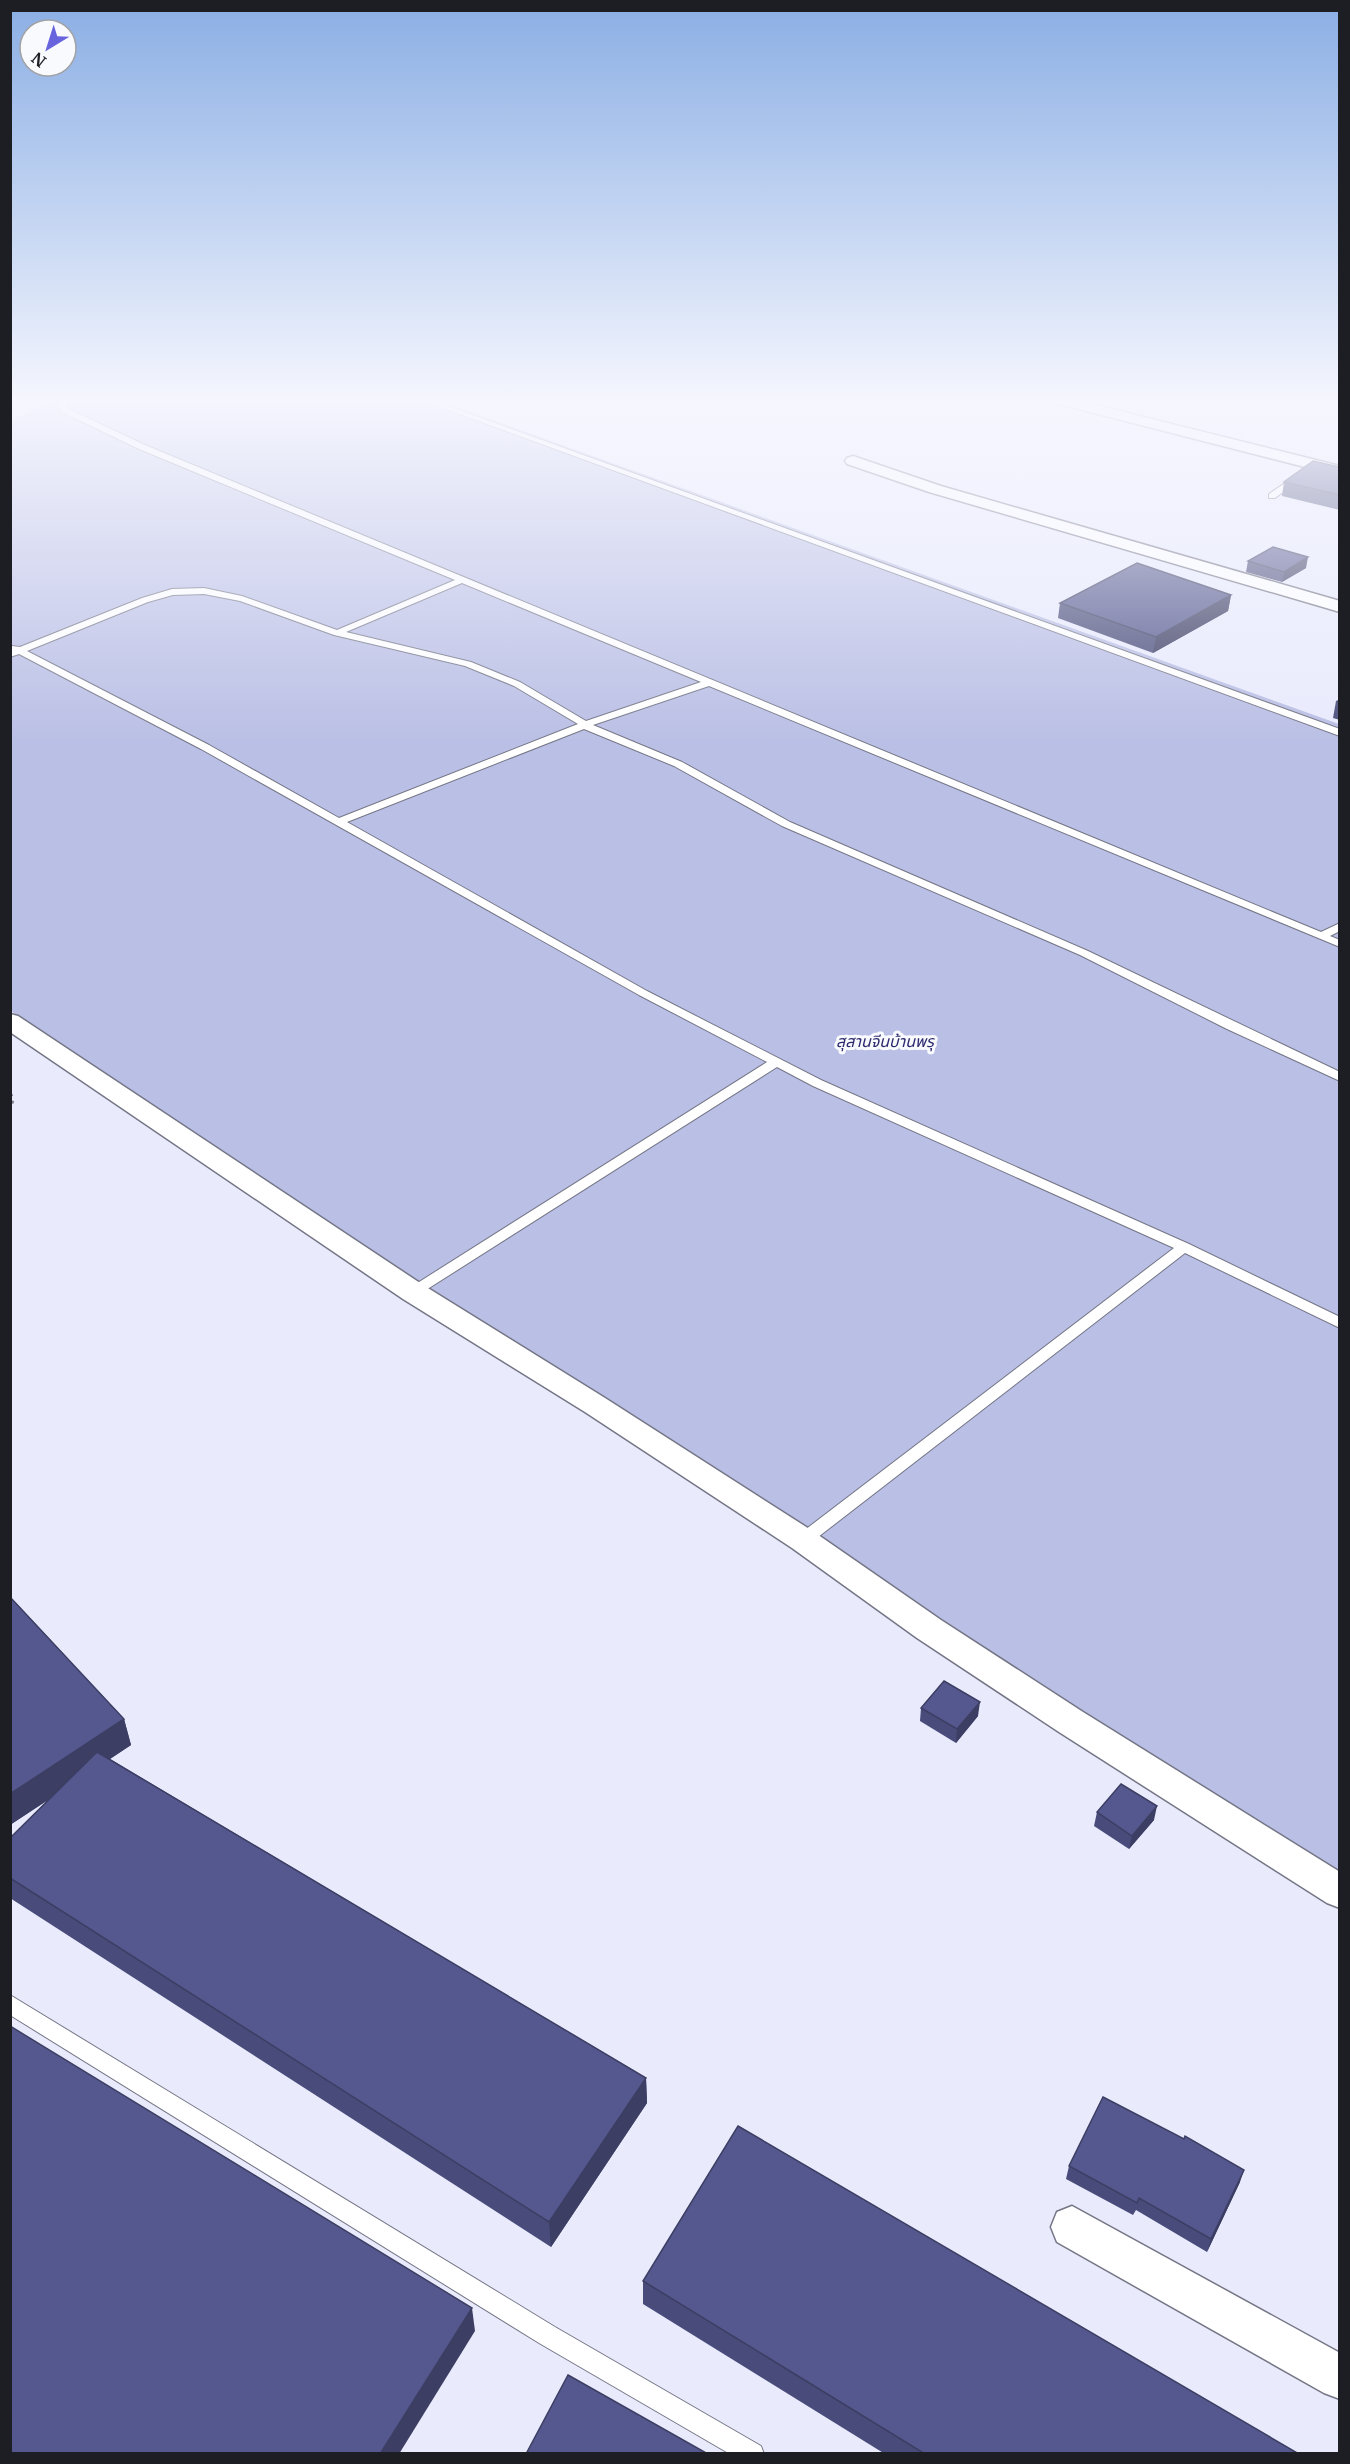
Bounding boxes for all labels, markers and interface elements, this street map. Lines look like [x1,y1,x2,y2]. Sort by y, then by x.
north arrow [18,18,78,78]
text: N [27,48,50,72]
park label: สุสานจีนบ้านพรุ [836,1031,935,1052]

